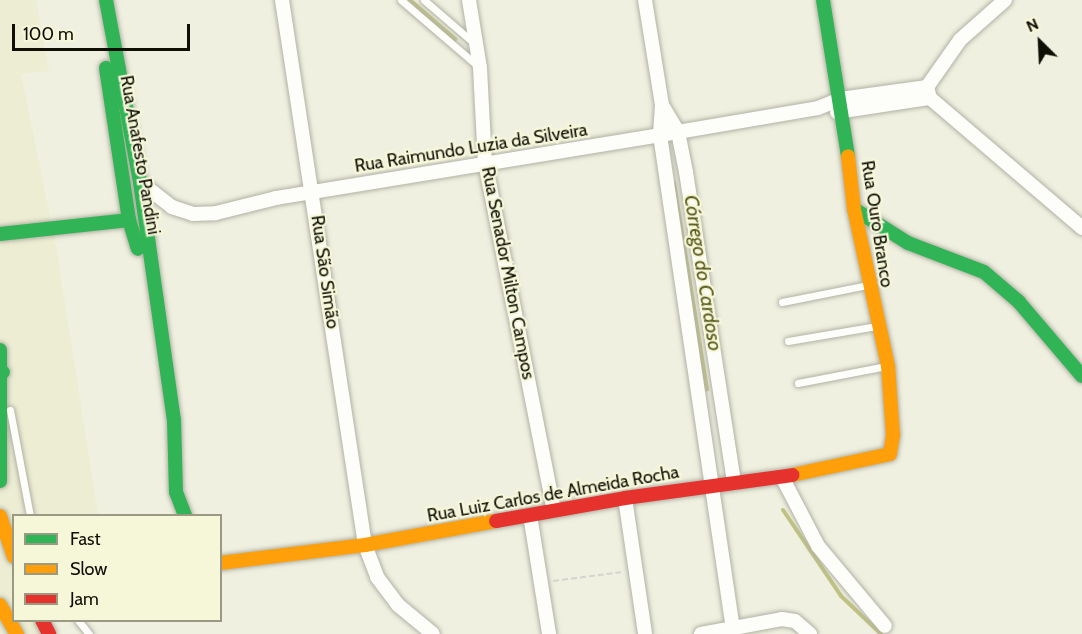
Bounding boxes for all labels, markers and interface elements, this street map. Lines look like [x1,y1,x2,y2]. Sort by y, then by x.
scale bar [15,12,194,50]
north arrow [1010,12,1070,72]
text: N [1023,14,1042,36]
text: 100 m [23,23,74,45]
street label: Rua Anafesto Pandini [115,74,165,236]
street label: Rua Raimundo Luzia da Silveira [353,119,589,177]
street label: Rua Ouro Branco [856,159,898,289]
street label: Rua Senador Milton Campos [477,165,539,381]
water label: Córrego do Cardoso [679,193,727,353]
street label: Rua São Simão [306,214,344,330]
street label: Rua Luiz Carlos de Almeida Rocha [425,461,681,527]
legend [12,514,222,622]
text: Fast [70,528,101,550]
text: Slow [70,558,107,580]
text: Jam [70,588,99,610]

